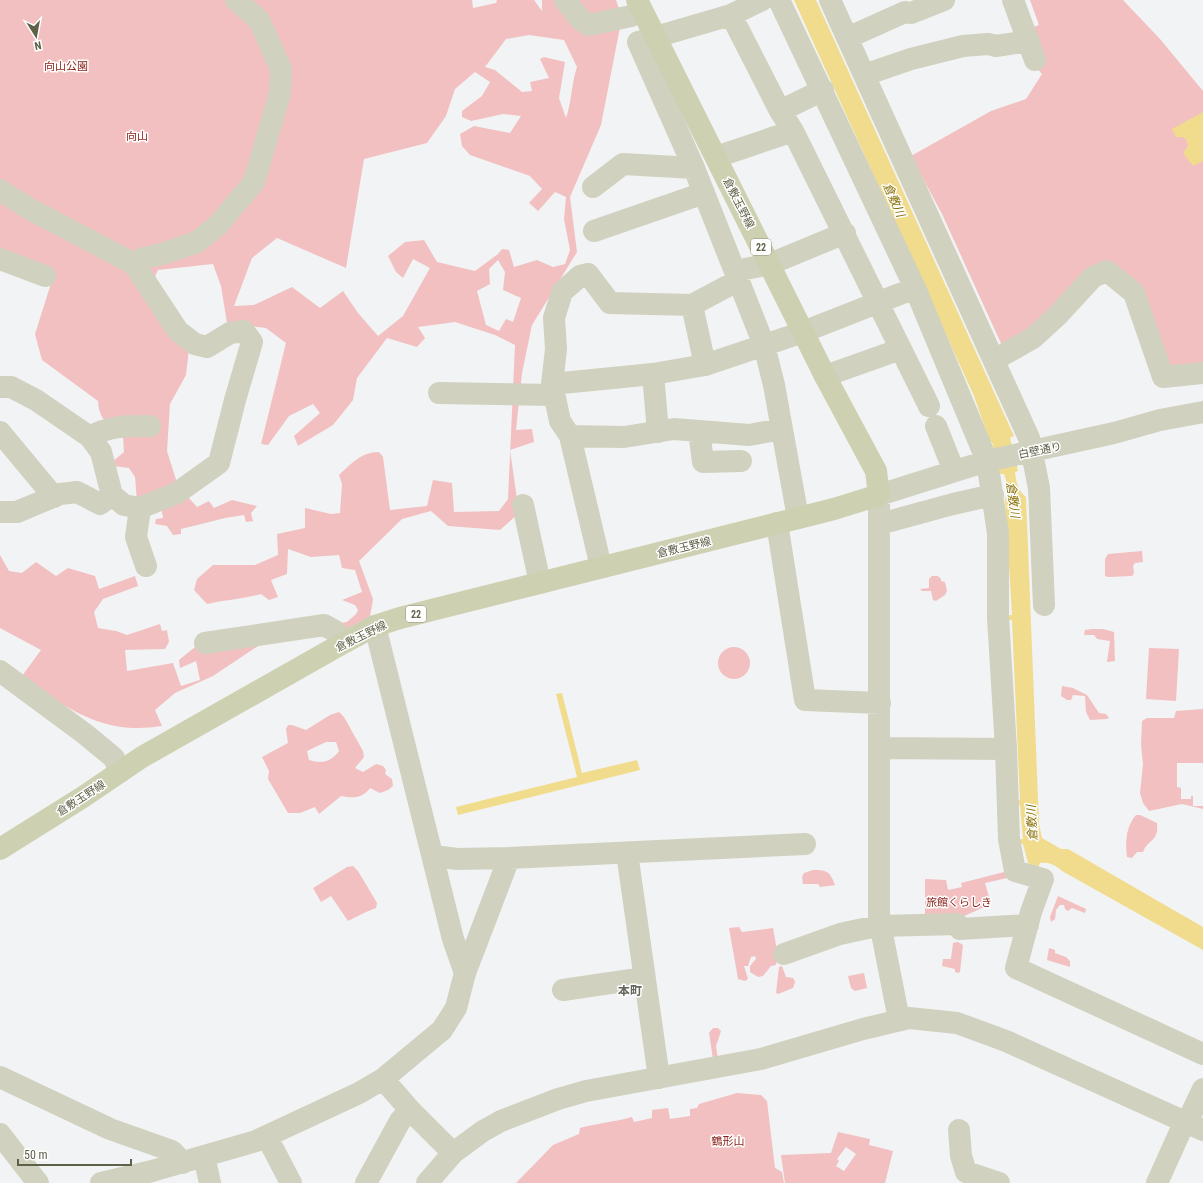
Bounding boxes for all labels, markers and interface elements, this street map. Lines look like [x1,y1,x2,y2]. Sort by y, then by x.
north arrow [16,16,56,56]
text: N [33,38,42,52]
park label: 向山公園 [44,60,88,73]
park label: 向山 [126,130,148,143]
street label: 倉敷玉野線 [720,176,757,231]
water label: 倉敷川 [880,181,909,221]
road number: 22 [751,239,771,255]
street label: 白壁通り [1017,440,1063,461]
water label: 倉敷川 [1004,481,1023,521]
street label: 倉敷玉野線 [656,535,712,560]
road number: 22 [406,606,426,622]
street label: 倉敷玉野線 [334,619,389,654]
street label: 倉敷玉野線 [55,778,108,819]
water label: 倉敷川 [1024,803,1040,841]
park label: 旅館くらしき [926,896,992,909]
district label: 本町 [618,984,642,998]
park label: 鶴形山 [712,1135,745,1148]
scale bar [18,1141,131,1167]
text: 50 m [24,1148,48,1162]

